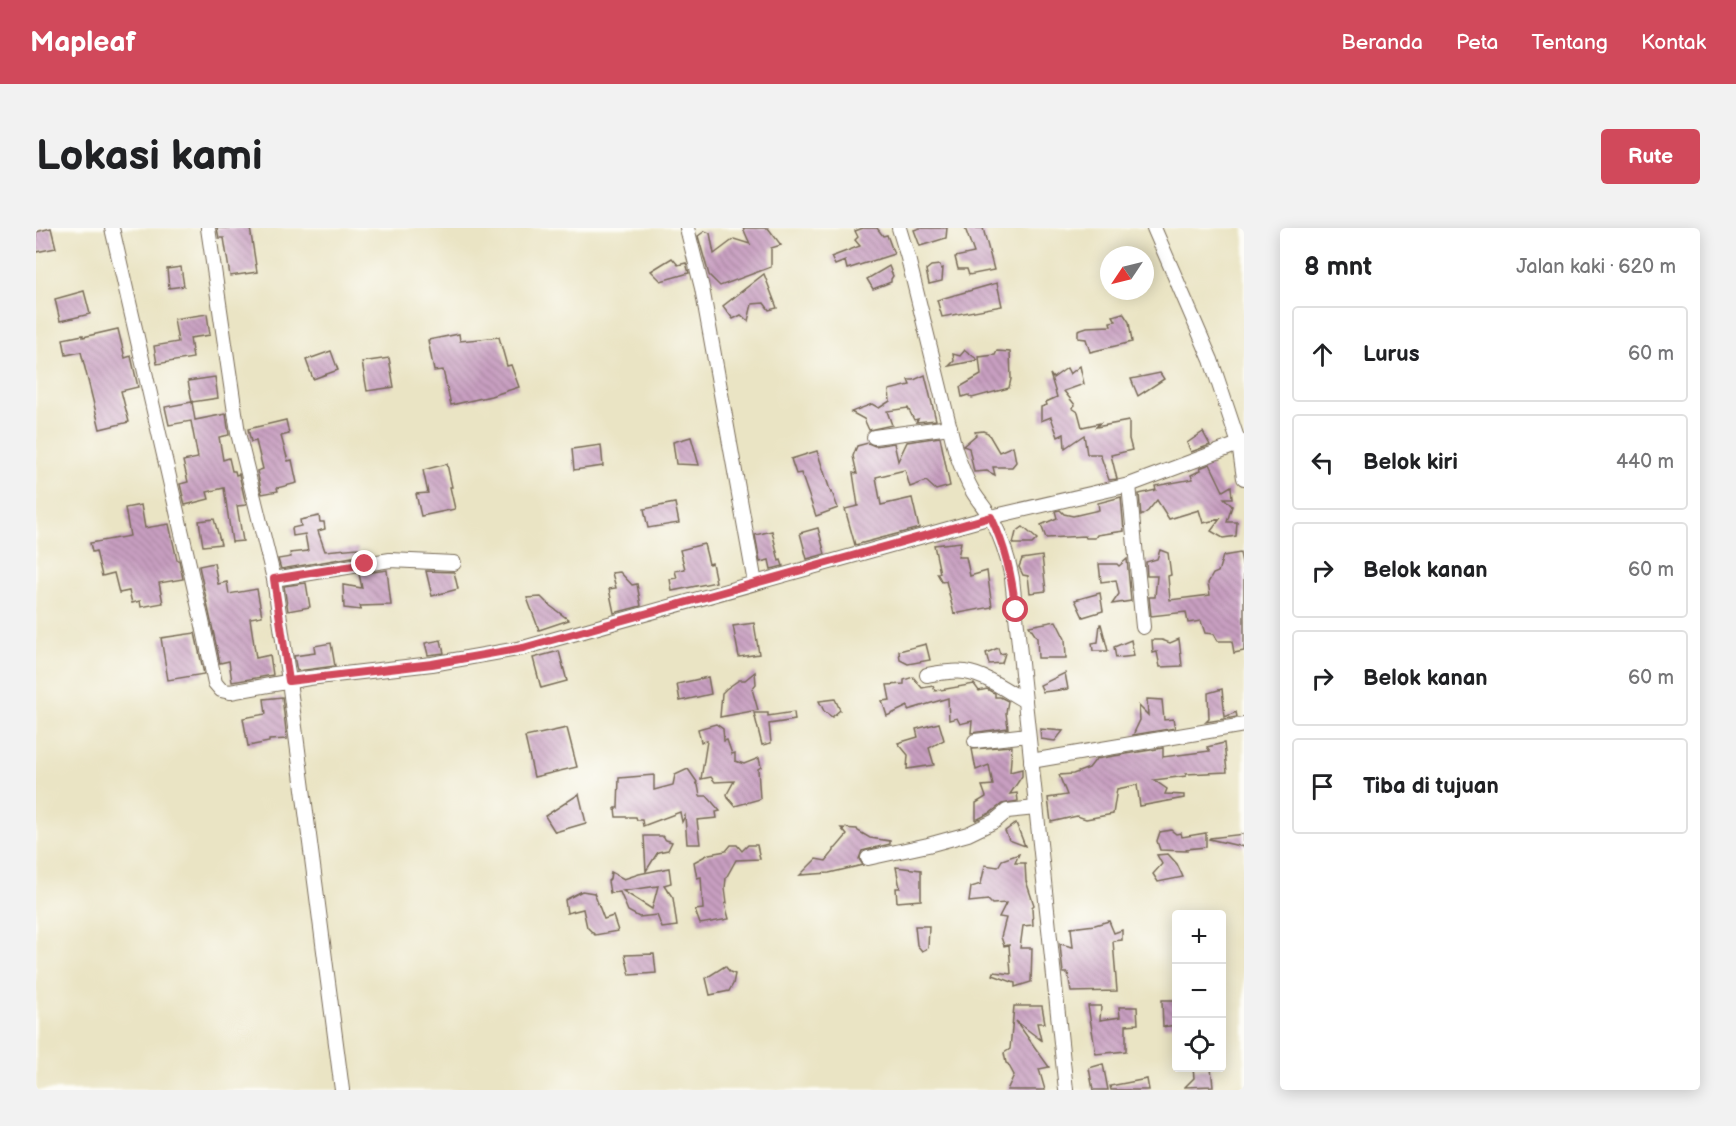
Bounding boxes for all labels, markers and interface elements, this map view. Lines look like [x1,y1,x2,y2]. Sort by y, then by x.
text: Mapleaf [30,26,136,59]
text: Beranda [1341,30,1423,55]
text: Peta [1456,30,1499,55]
text: Tentang [1532,30,1608,55]
text: Kontak [1641,30,1706,55]
button: Rute [1601,129,1700,184]
text: Lokasi kami [36,131,262,182]
north arrow [1100,246,1154,300]
text: 8 mnt [1304,252,1372,283]
text: Jalan kaki · 620 m [1516,255,1676,279]
icon: ahead [1306,338,1339,371]
text: Lurus [1363,341,1419,368]
text: 60 m [1628,342,1674,366]
icon: left [1306,446,1339,479]
text: Belok kiri [1363,449,1458,476]
text: 440 m [1616,450,1674,474]
route end [351,550,377,576]
icon: right [1306,554,1339,587]
text: Belok kanan [1363,557,1488,584]
text: 60 m [1628,558,1674,582]
route start [1002,596,1028,622]
icon: right [1306,662,1339,695]
text: Belok kanan [1363,665,1488,692]
text: 60 m [1628,666,1674,690]
icon: arrive [1306,770,1339,803]
text: Tiba di tujuan [1363,773,1499,800]
map controls [1172,910,1226,1072]
button: + [1172,910,1226,964]
button: − [1172,964,1226,1018]
button: locate [1172,1018,1226,1072]

